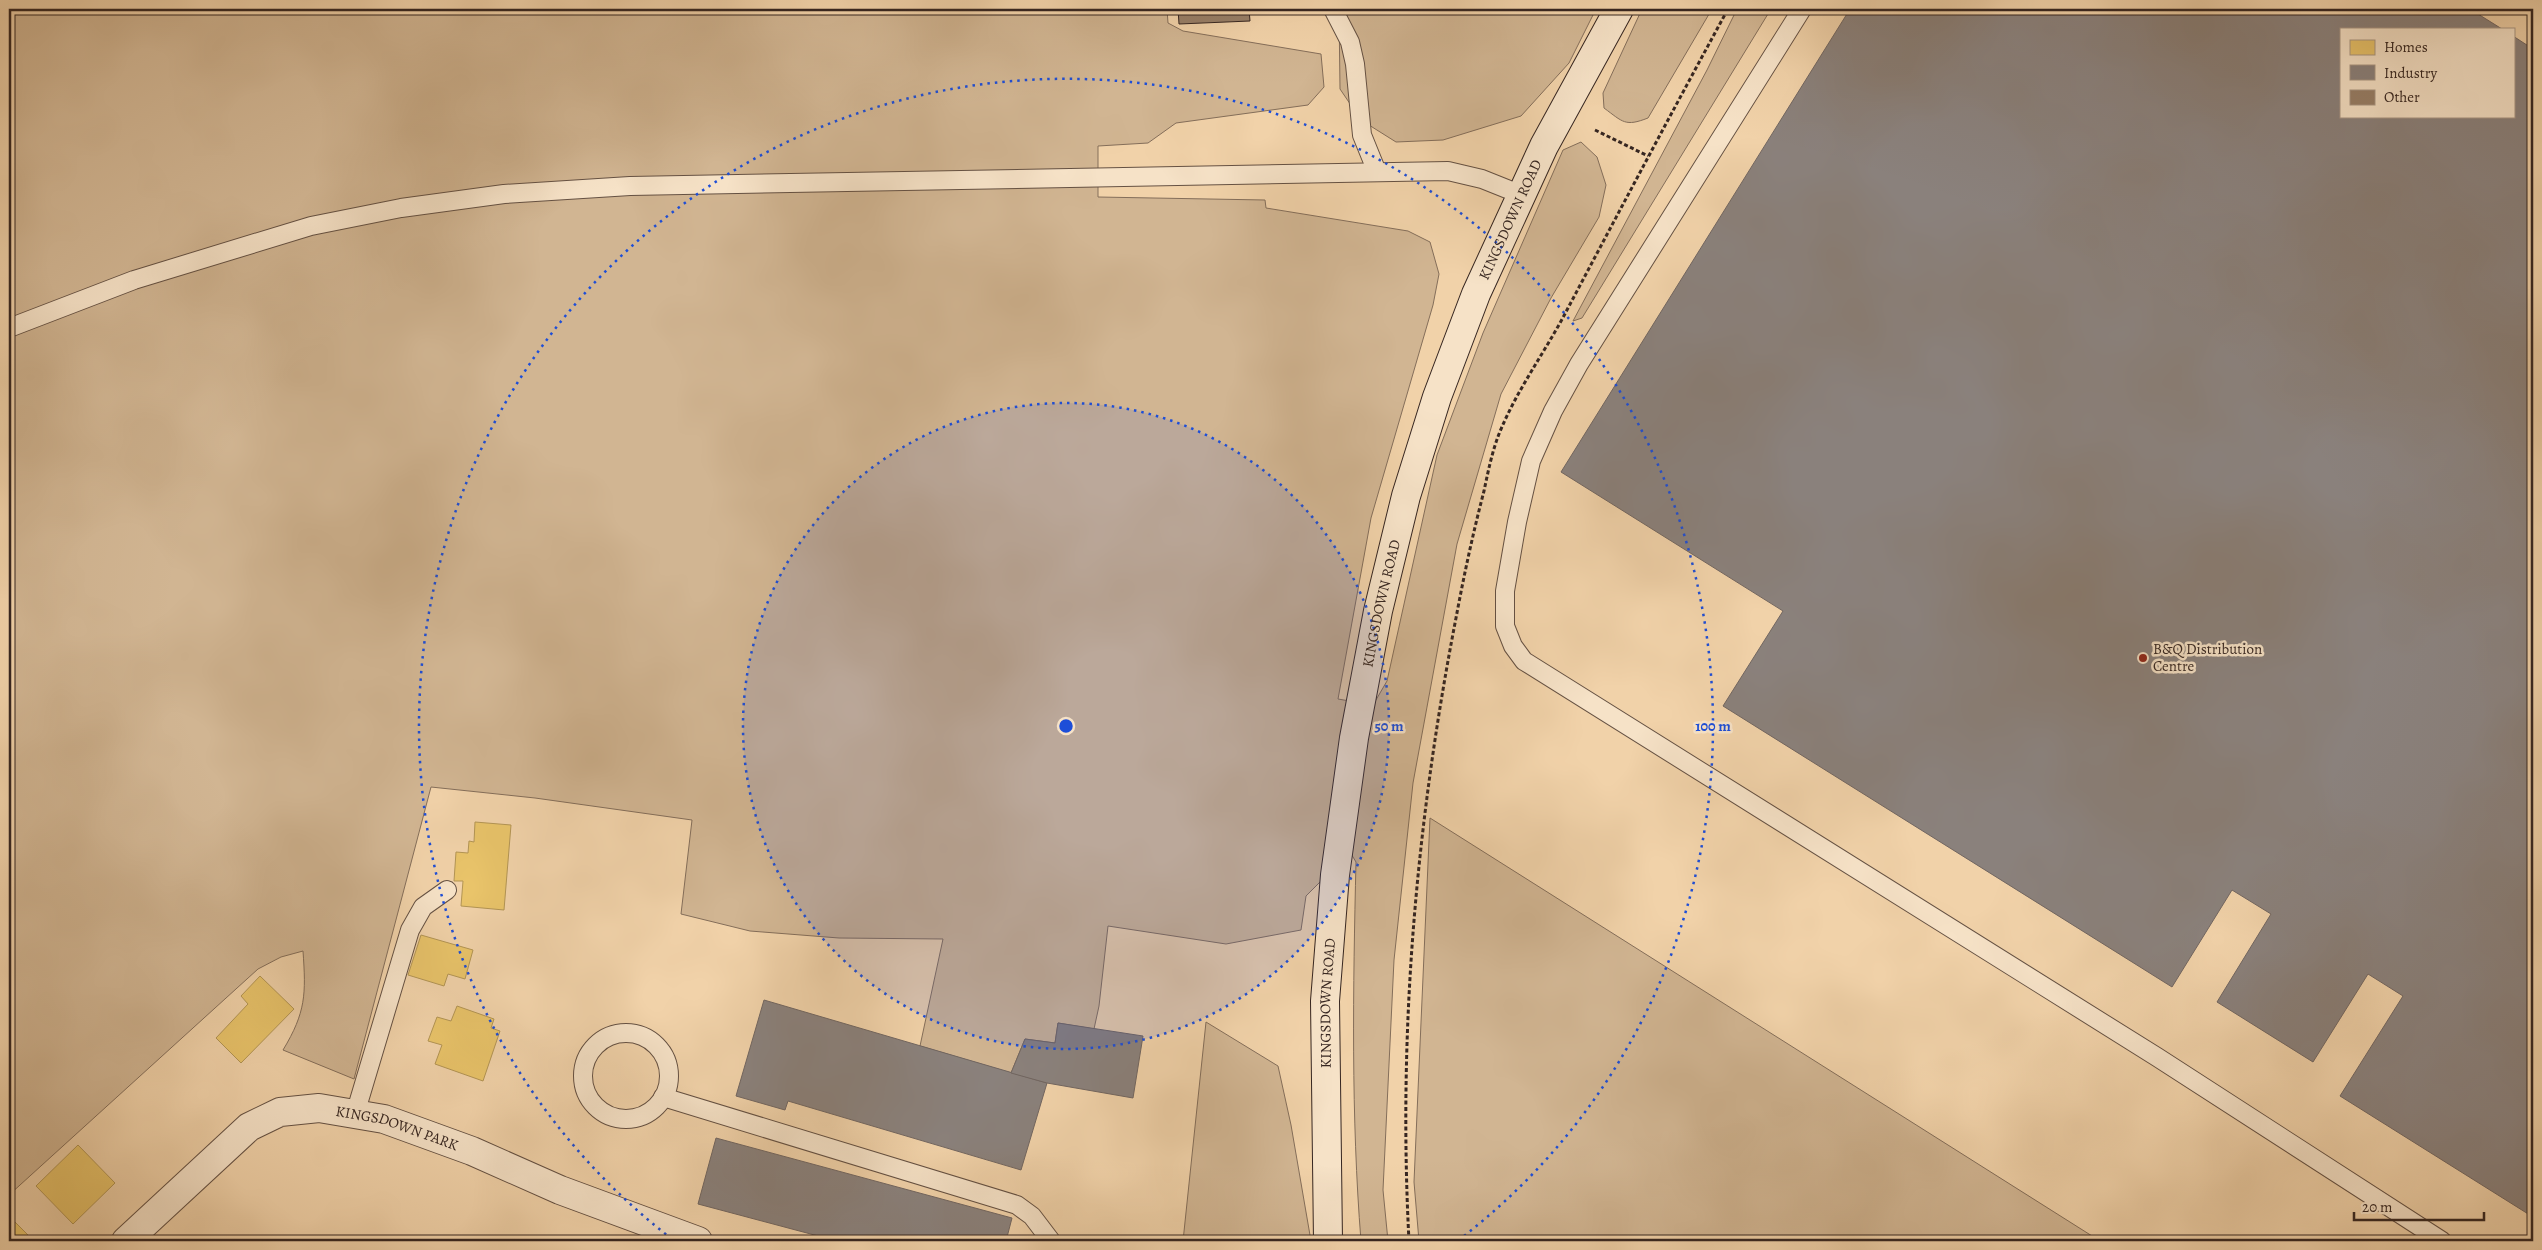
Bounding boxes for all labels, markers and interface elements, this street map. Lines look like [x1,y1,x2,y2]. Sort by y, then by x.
legend [2340,28,2514,118]
text: Homes [2384,37,2428,57]
text: Industry [2384,63,2438,83]
text: Other [2384,87,2420,107]
street label: KINGSDOWN ROAD [1474,156,1546,283]
street label: KINGSDOWN ROAD [1358,537,1405,669]
place label: B&Q Distribution Centre [2153,639,2262,676]
marker: B&Q Distribution Centre [2137,652,2149,664]
text: 50 m [1374,716,1404,736]
text: 100 m [1695,716,1731,736]
centre of rings [1057,717,1075,735]
street label: KINGSDOWN ROAD [1315,937,1340,1068]
street label: KINGSDOWN PARK [334,1101,462,1155]
scale bar [2354,1190,2484,1222]
text: 20 m [2362,1197,2393,1217]

